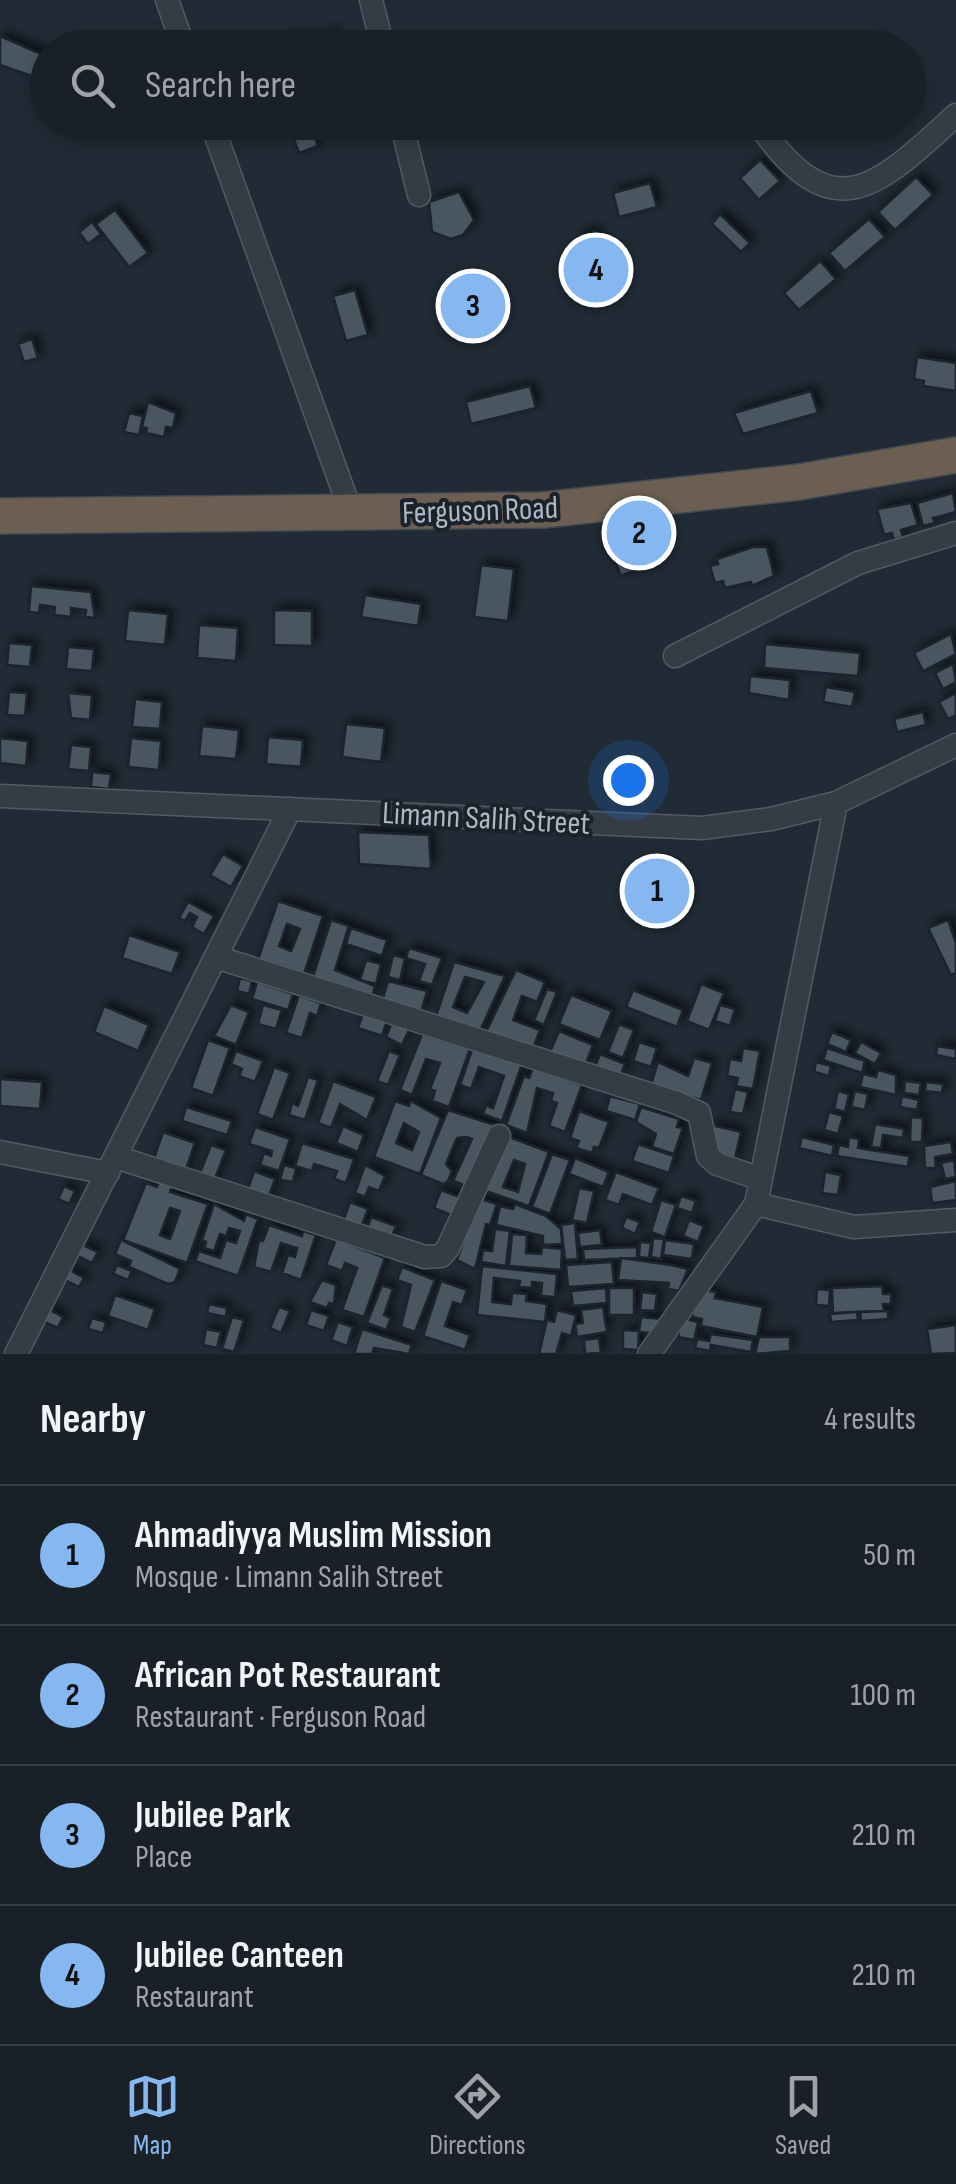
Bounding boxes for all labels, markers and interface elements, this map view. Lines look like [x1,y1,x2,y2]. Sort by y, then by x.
search box [30,30,926,140]
icon: search [65,58,120,113]
text: Search here [145,63,296,108]
pin: 4 [564,232,628,308]
pin: 3 [440,268,506,344]
street label: Ferguson Road [401,489,559,533]
pin: 2 [606,496,672,570]
your location [603,755,654,806]
street label: Limann Salih Street [381,794,591,844]
pin: 1 [624,854,690,928]
text: Nearby [40,1394,146,1445]
text: 4 results [824,1400,916,1439]
text: Ahmadiyya Muslim Mission [135,1513,492,1558]
text: 1 [66,1536,79,1575]
text: 50 m [863,1536,916,1575]
text: Mosque · Limann Salih Street [135,1558,443,1597]
text: African Pot Restaurant [135,1653,441,1698]
text: 2 [65,1676,80,1715]
text: 100 m [851,1676,916,1715]
text: Restaurant · Ferguson Road [135,1698,426,1737]
text: Jubilee Park [135,1793,291,1838]
text: 3 [65,1816,80,1855]
text: 210 m [852,1816,916,1855]
text: Place [135,1838,192,1877]
text: Jubilee Canteen [135,1933,344,1978]
text: 4 [65,1956,80,1995]
text: 210 m [852,1956,916,1995]
text: Restaurant [135,1978,254,2017]
tab: Map [125,2069,180,2162]
tab: Directions [429,2069,526,2162]
tab: Saved [775,2069,831,2162]

